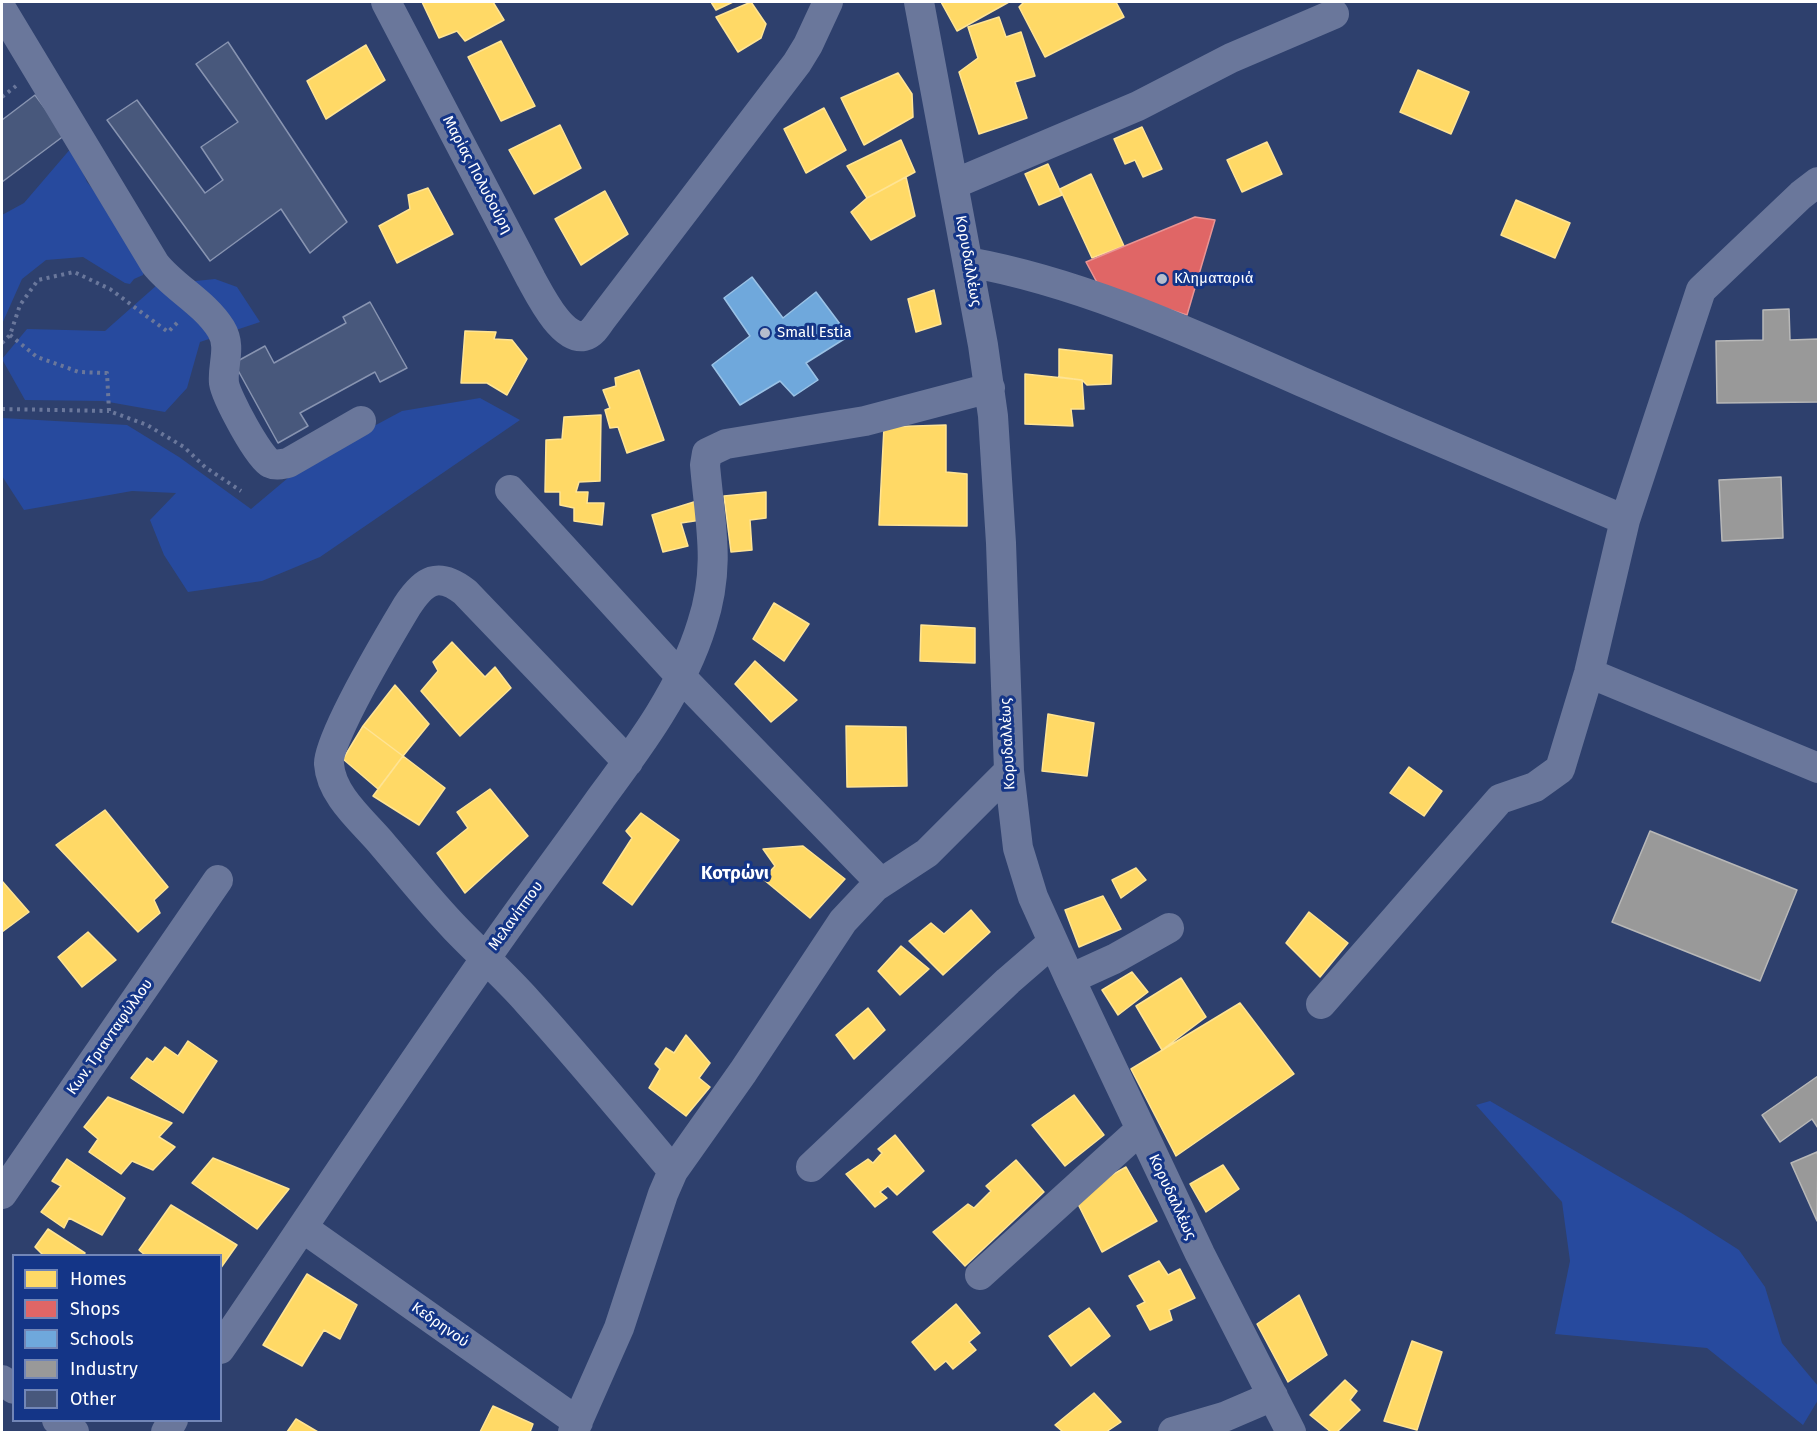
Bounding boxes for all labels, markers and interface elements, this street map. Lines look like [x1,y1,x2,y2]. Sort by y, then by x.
street label: Μαρίας Πολυδούρη [438,113,516,237]
street label: Κορυδαλλέως [951,214,985,308]
place label: Κληματαριά [1174,270,1254,288]
marker: Κληματαριά [1155,272,1169,286]
place label: Small Estia [777,324,852,342]
marker: Small Estia [758,326,772,340]
street label: Κορυδαλλέως [997,697,1019,791]
district label: Κοτρώνι [701,863,769,885]
street label: Μελανίππου [485,878,547,954]
street label: Κων. Τριανταφύλλου [63,976,157,1098]
street label: Κορυδαλλέως [1144,1151,1200,1243]
legend [12,1254,222,1422]
text: Homes [70,1268,126,1290]
text: Shops [70,1298,120,1320]
street label: Κεδρηνού [408,1299,472,1351]
text: Schools [70,1328,134,1350]
text: Industry [70,1358,138,1380]
text: Other [70,1388,116,1410]

